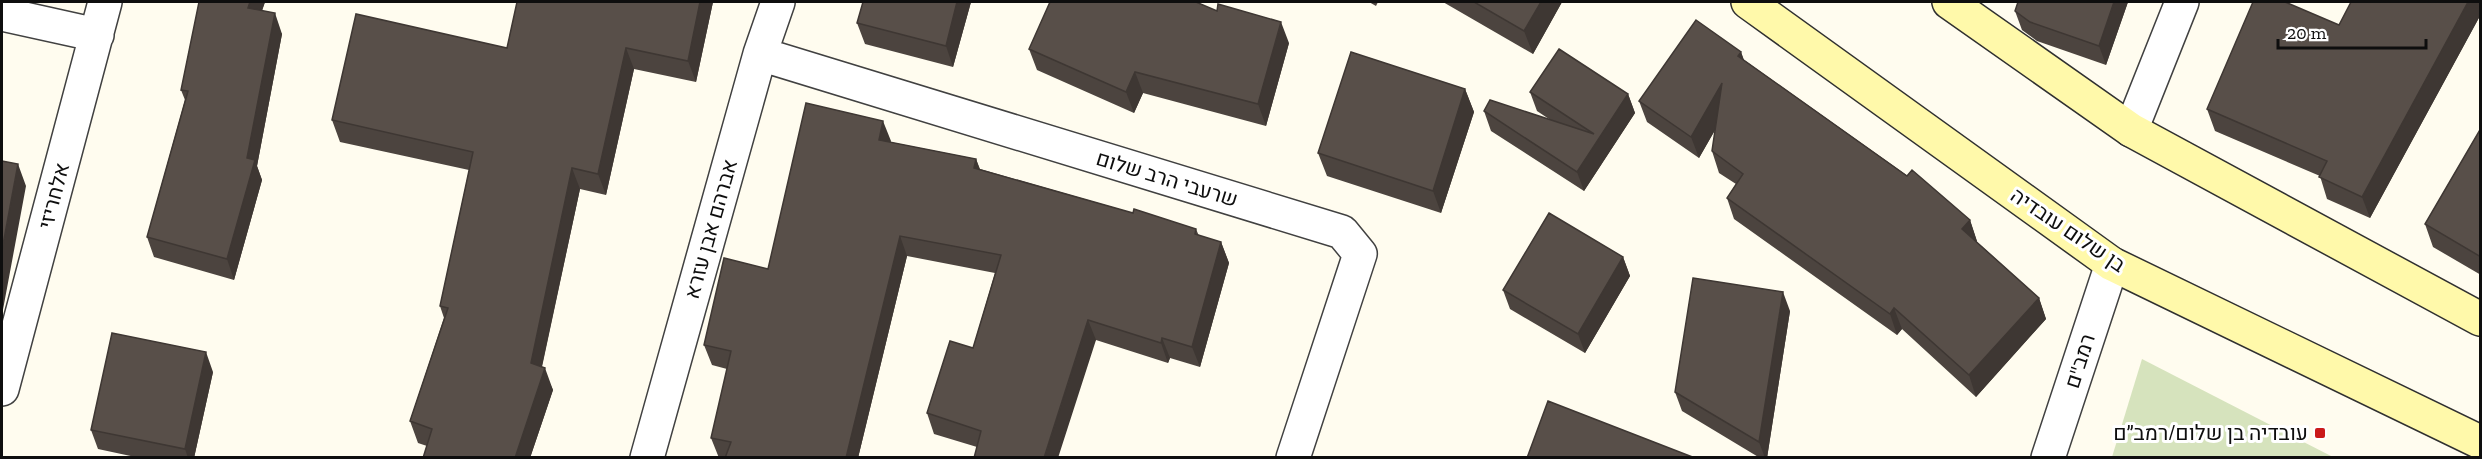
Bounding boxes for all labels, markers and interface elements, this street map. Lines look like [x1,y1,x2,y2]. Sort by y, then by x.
scale bar [2278,12,2426,50]
text: 20 m [2287,22,2327,44]
street label: שרעבי הרב שלום [1093,145,1241,212]
street label: אברהם אבן עזרא [679,156,742,302]
street label: אלחריזי [33,160,74,232]
street label: בן שלום עובדיה [2006,182,2130,277]
street label: רמב"ם [2059,330,2100,391]
place label: עובדיה בן שלום/רמב״ם [2113,420,2308,445]
marker: עובדיה בן שלום/רמב״ם [2313,426,2327,440]

